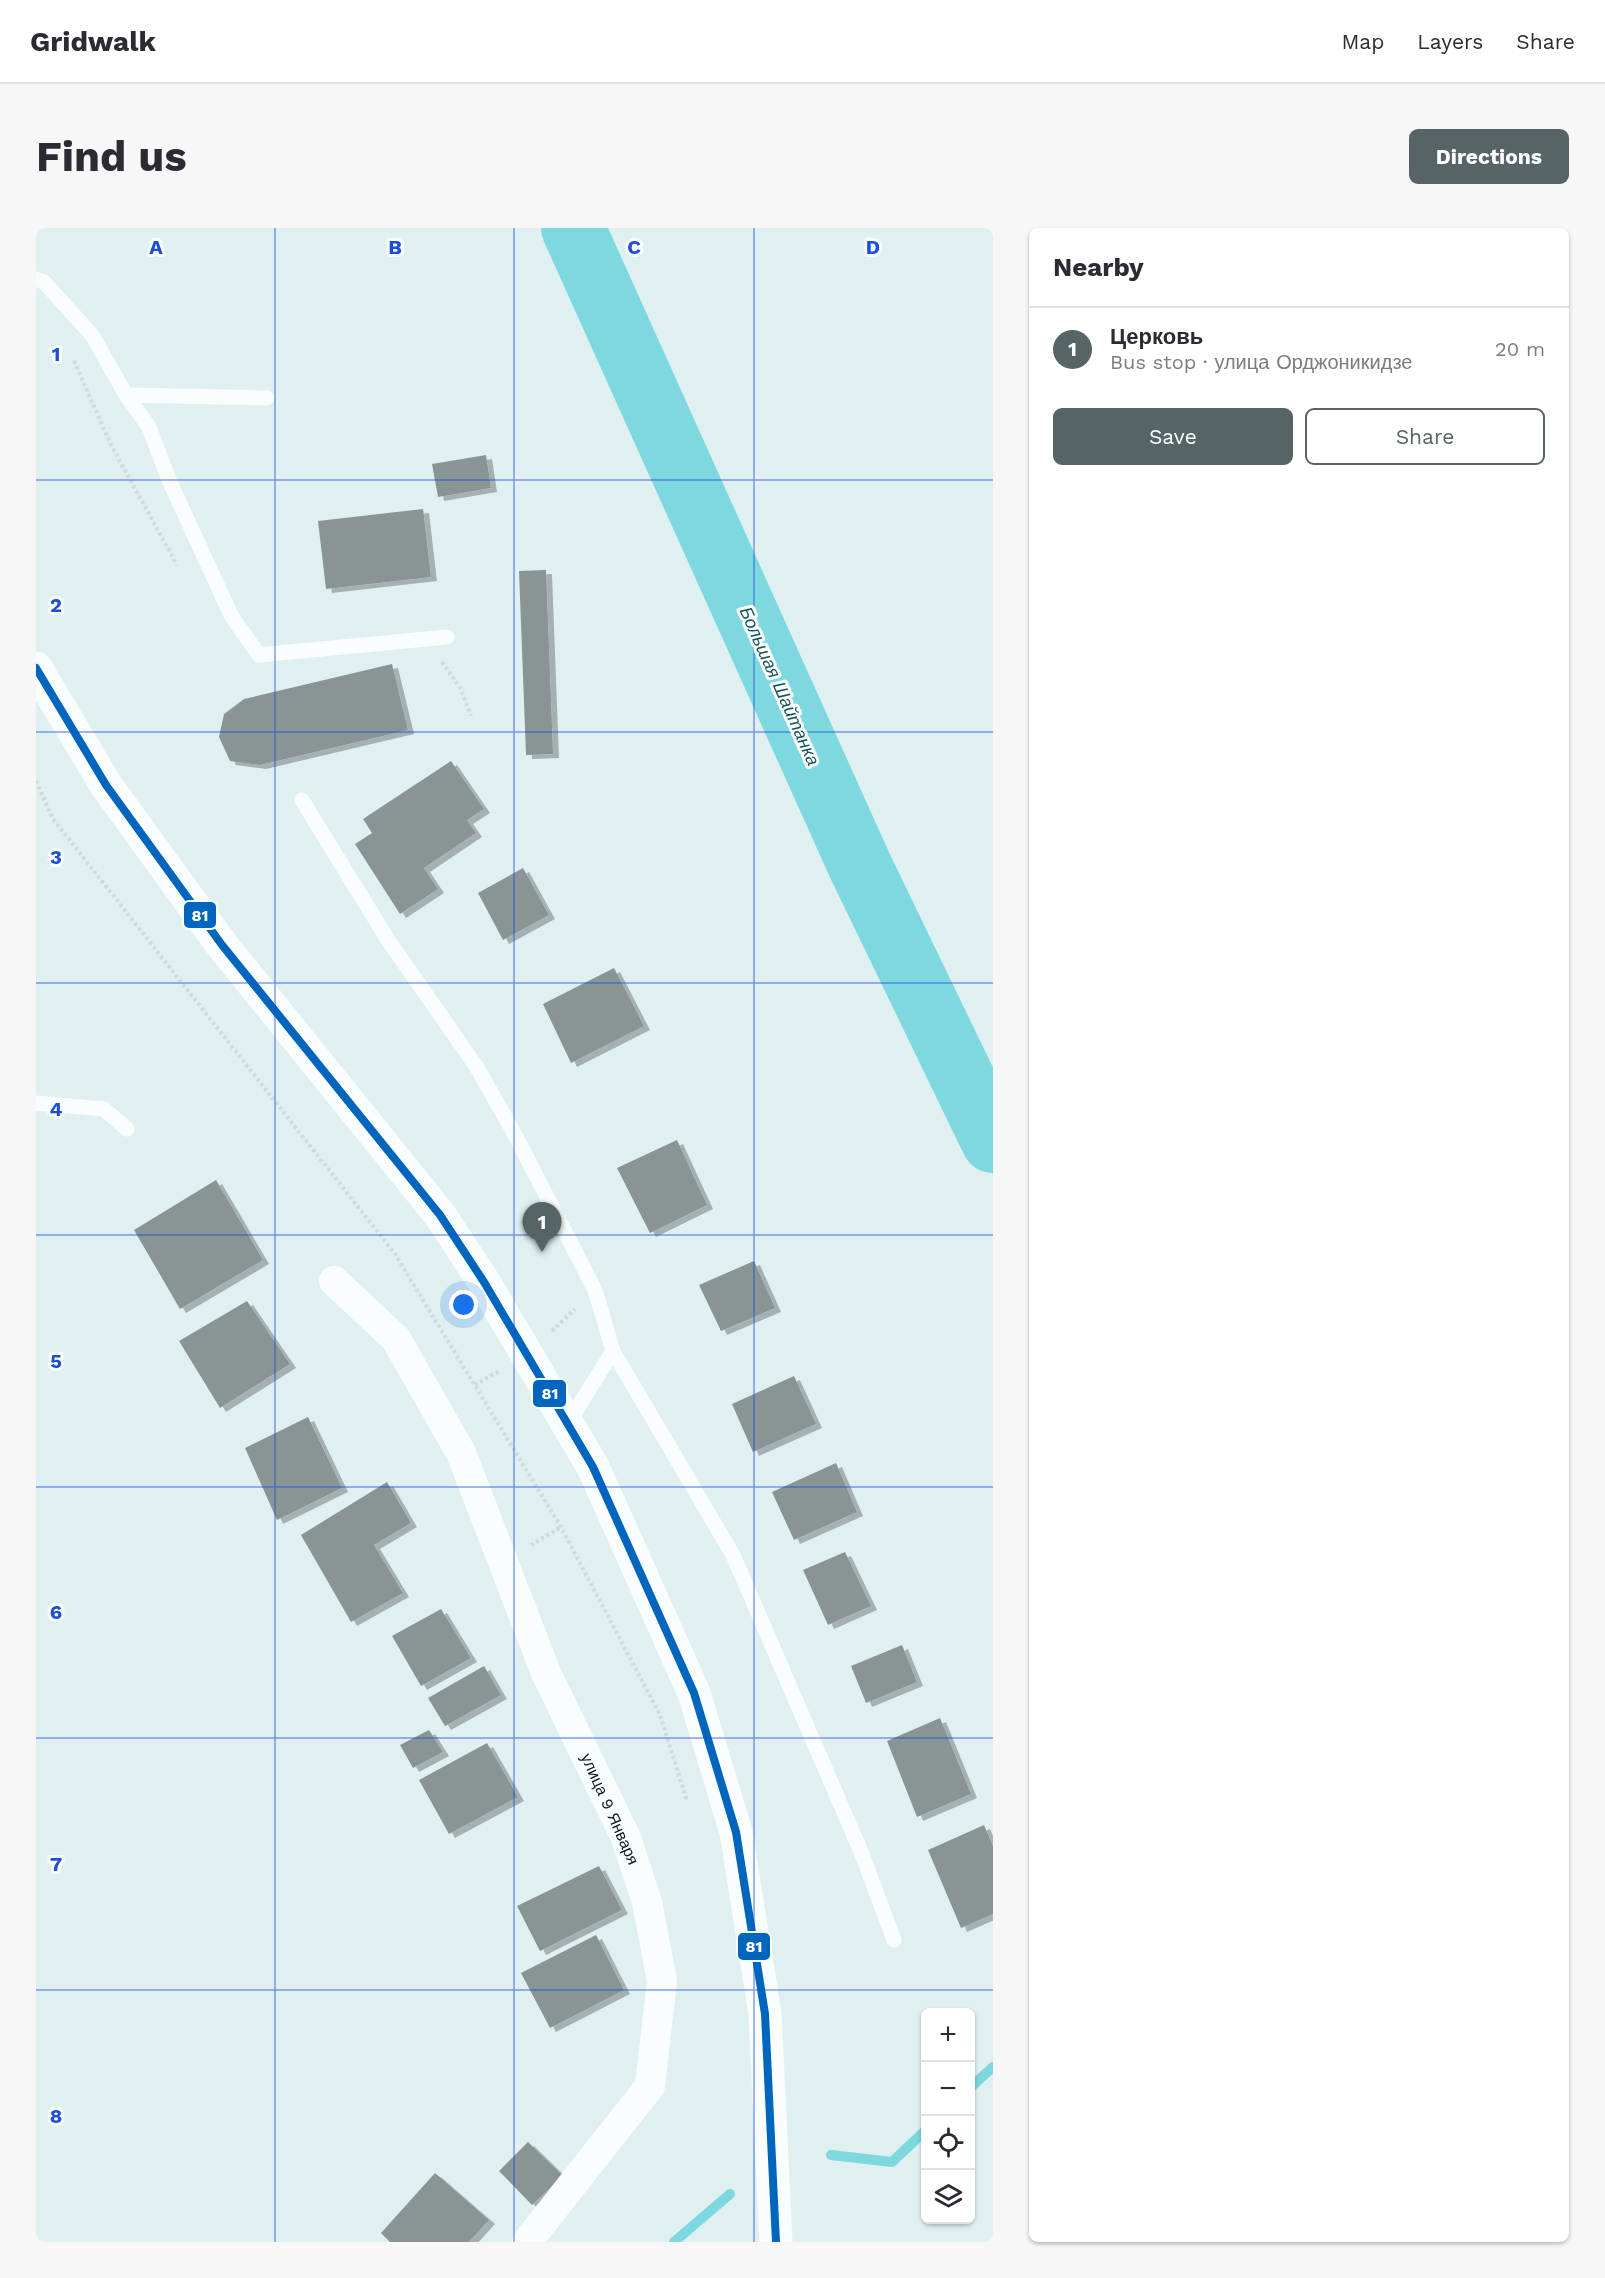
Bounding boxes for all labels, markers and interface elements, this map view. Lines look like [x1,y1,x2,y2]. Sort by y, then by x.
text: Gridwalk [30,25,156,58]
text: Map [1341,29,1384,54]
text: Layers [1417,29,1483,54]
text: Share [1516,29,1575,54]
button: Directions [1409,129,1569,184]
text: Find us [36,132,187,181]
text: A [149,235,163,259]
text: B [388,235,402,259]
text: C [627,235,641,259]
text: D [866,235,880,259]
text: Nearby [1053,252,1144,282]
text: Церковь [1110,324,1203,349]
text: 1 [1068,337,1077,361]
text: 20 m [1495,337,1545,361]
text: 1 [52,342,60,366]
text: Bus stop · улица Орджоникидзе [1110,350,1412,374]
button: Save [1053,408,1293,465]
button: Share [1305,408,1545,465]
text: 2 [50,593,62,617]
water label: Большая Шайтанка [736,603,824,769]
text: 3 [50,845,62,869]
line badge: 81 [183,901,217,929]
text: 81 [192,906,208,925]
text: 4 [50,1097,63,1121]
pin: 1 [522,1202,562,1252]
your location [449,1290,478,1319]
text: 5 [50,1349,62,1373]
line badge: 81 [532,1379,567,1408]
text: 81 [542,1384,558,1403]
text: 6 [50,1600,62,1624]
street label: улица 9 Января [577,1750,643,1868]
text: 7 [50,1852,62,1876]
line badge: 81 [737,1932,771,1961]
text: 81 [746,1937,762,1956]
map controls [921,2008,975,2224]
button: + [921,2008,975,2062]
button: − [921,2062,975,2116]
text: 8 [50,2104,62,2128]
button: locate [921,2116,975,2170]
button: layers [921,2170,975,2224]

